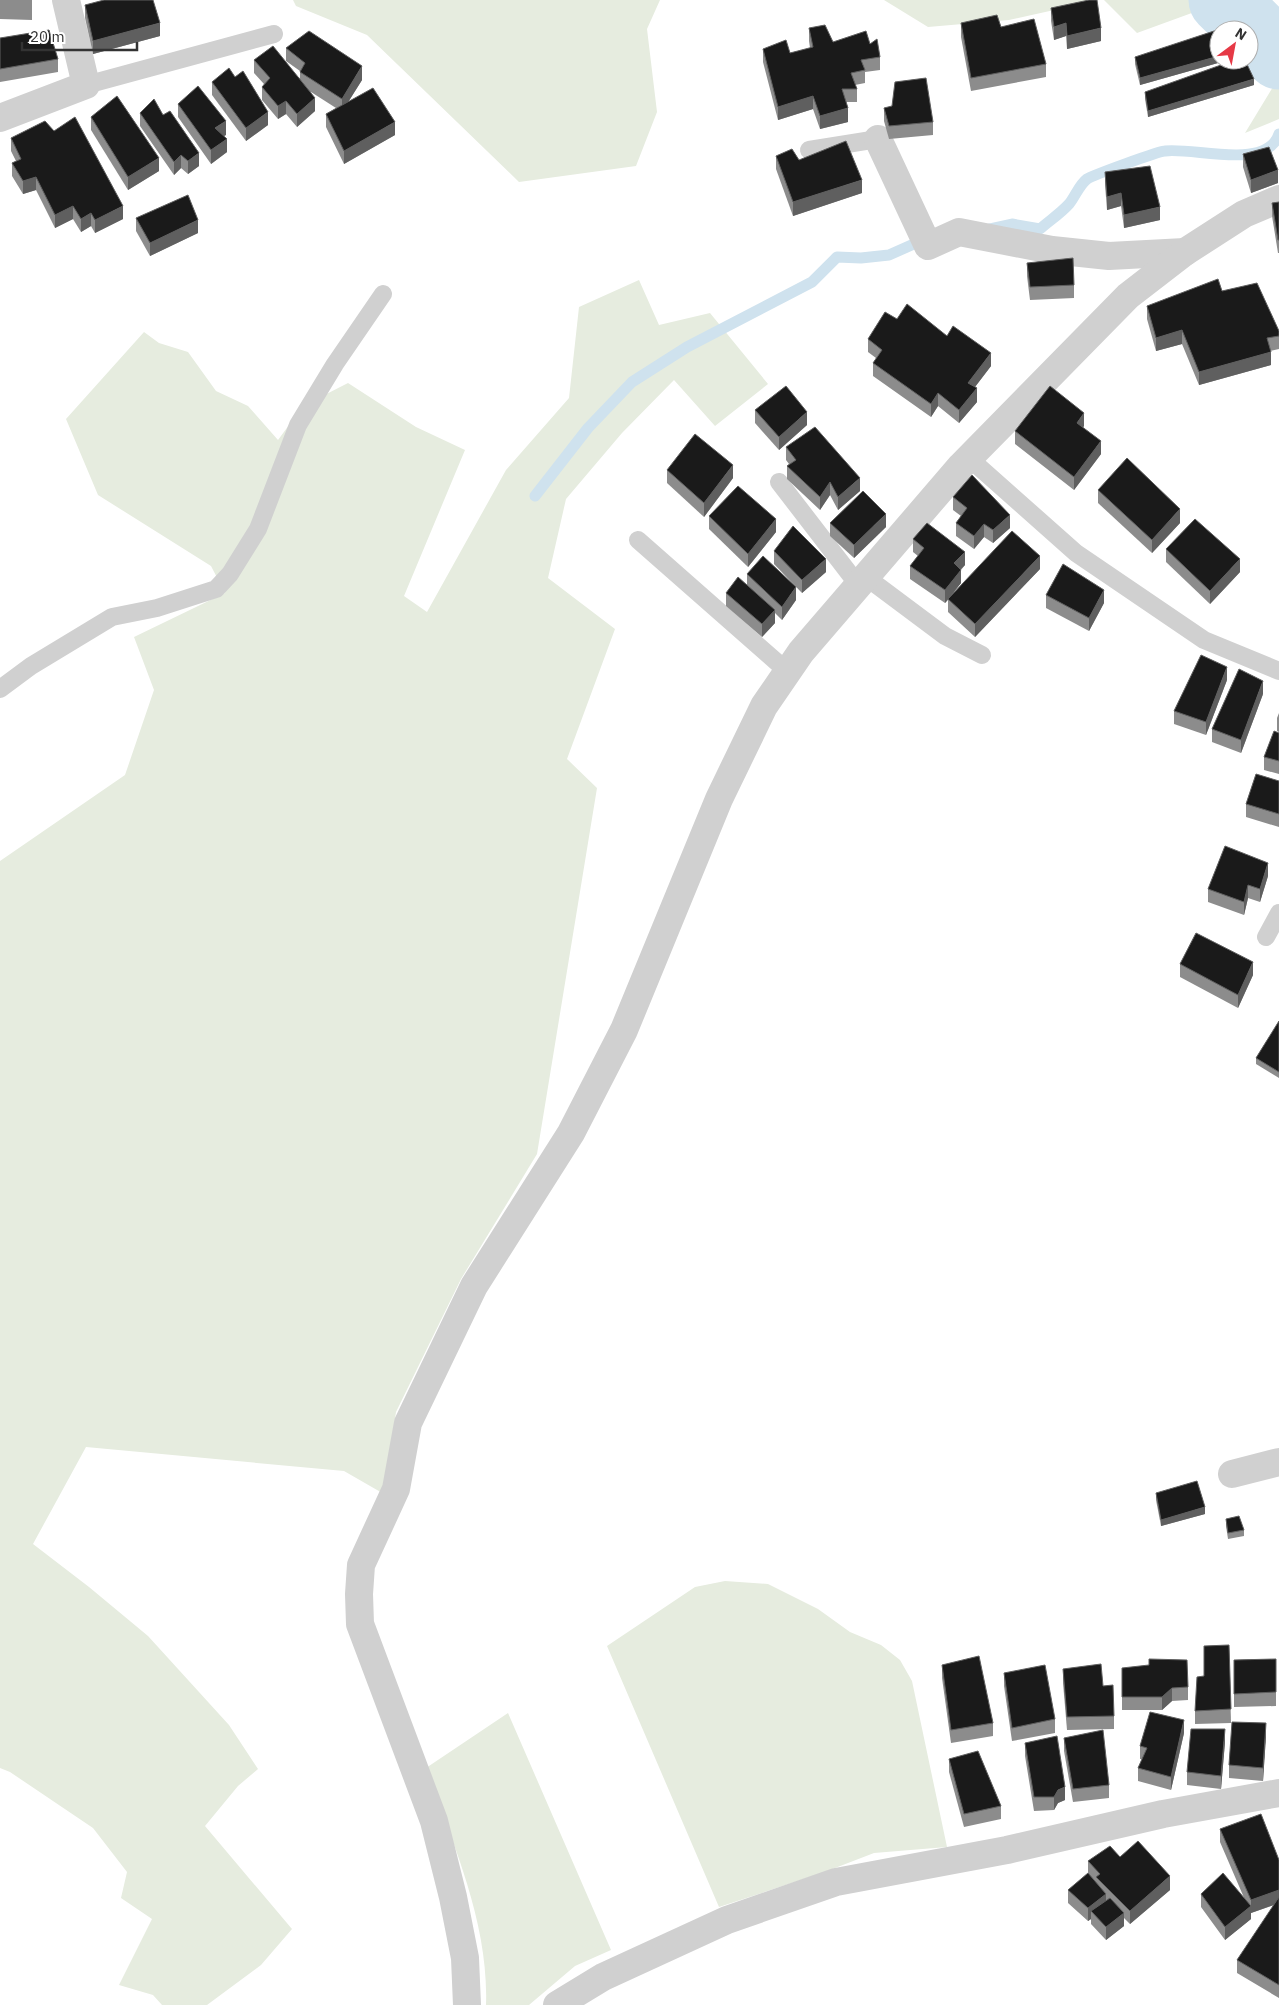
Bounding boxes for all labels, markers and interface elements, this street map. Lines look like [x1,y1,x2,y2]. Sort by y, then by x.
scale bar [22,20,138,52]
north arrow [1209,20,1259,70]
text: N [1232,24,1250,44]
text: 20 m [30,27,65,46]

